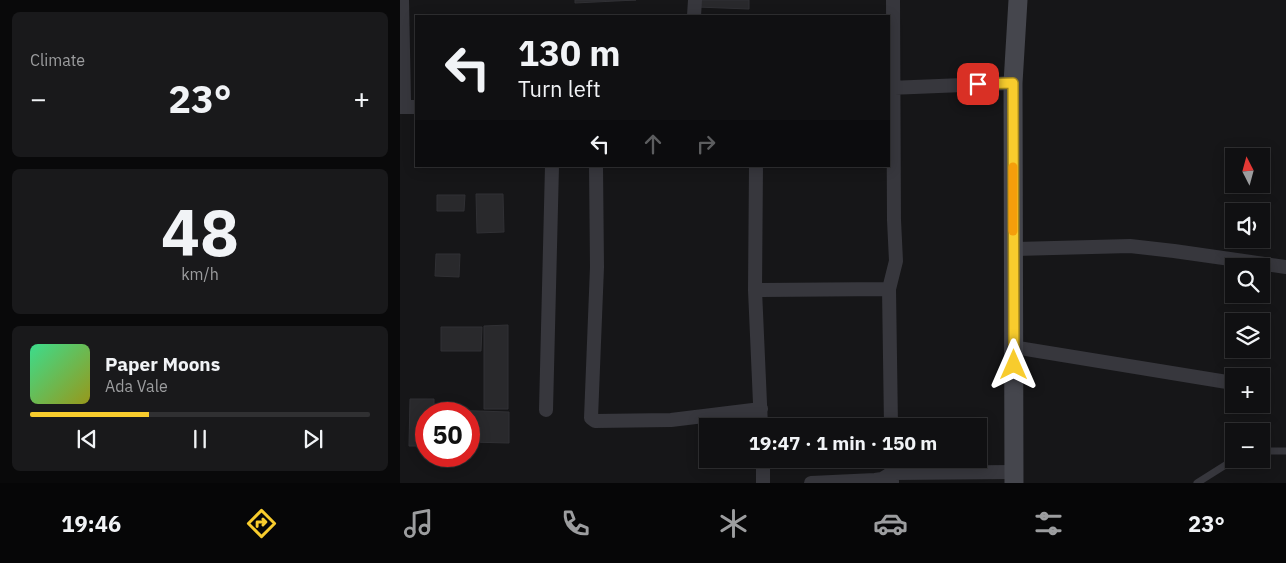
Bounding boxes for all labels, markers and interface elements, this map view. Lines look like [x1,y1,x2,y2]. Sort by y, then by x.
text: 130 m [518,30,621,76]
icon: left [435,35,500,100]
text: Climate [30,50,85,70]
pin [957,63,999,105]
icon: arrive [964,70,992,98]
text: 23° [168,74,232,123]
text: Turn left [518,74,601,103]
text: − [30,80,47,117]
text: + [353,80,370,117]
icon: left [586,130,614,158]
icon: ahead [639,130,667,158]
icon: right [692,130,720,158]
north arrow [1225,148,1270,192]
map controls [1225,148,1270,468]
text: 48 [161,189,239,274]
button: sound [1225,203,1270,248]
button: search [1225,258,1270,303]
text: km/h [181,264,219,284]
button: layers [1225,313,1270,358]
position arrow [987,338,1039,390]
text: Paper Moons [105,352,220,376]
button: + [1225,368,1270,413]
text: Ada Vale [105,376,168,396]
speed limit sign: 50 [415,402,480,467]
button: − [1225,423,1270,468]
icon: previous [73,425,101,453]
icon: pause [186,425,214,453]
icon: next [299,425,327,453]
text: 19:47 · 1 min · 150 m [749,431,937,455]
icon: directions [244,506,279,541]
icon: music [401,506,436,541]
icon: phone [558,506,593,541]
icon: climate [716,506,751,541]
icon: car [873,506,908,541]
icon: filters [1031,506,1066,541]
text: 19:46 [61,509,121,538]
text: 23° [1188,509,1225,538]

